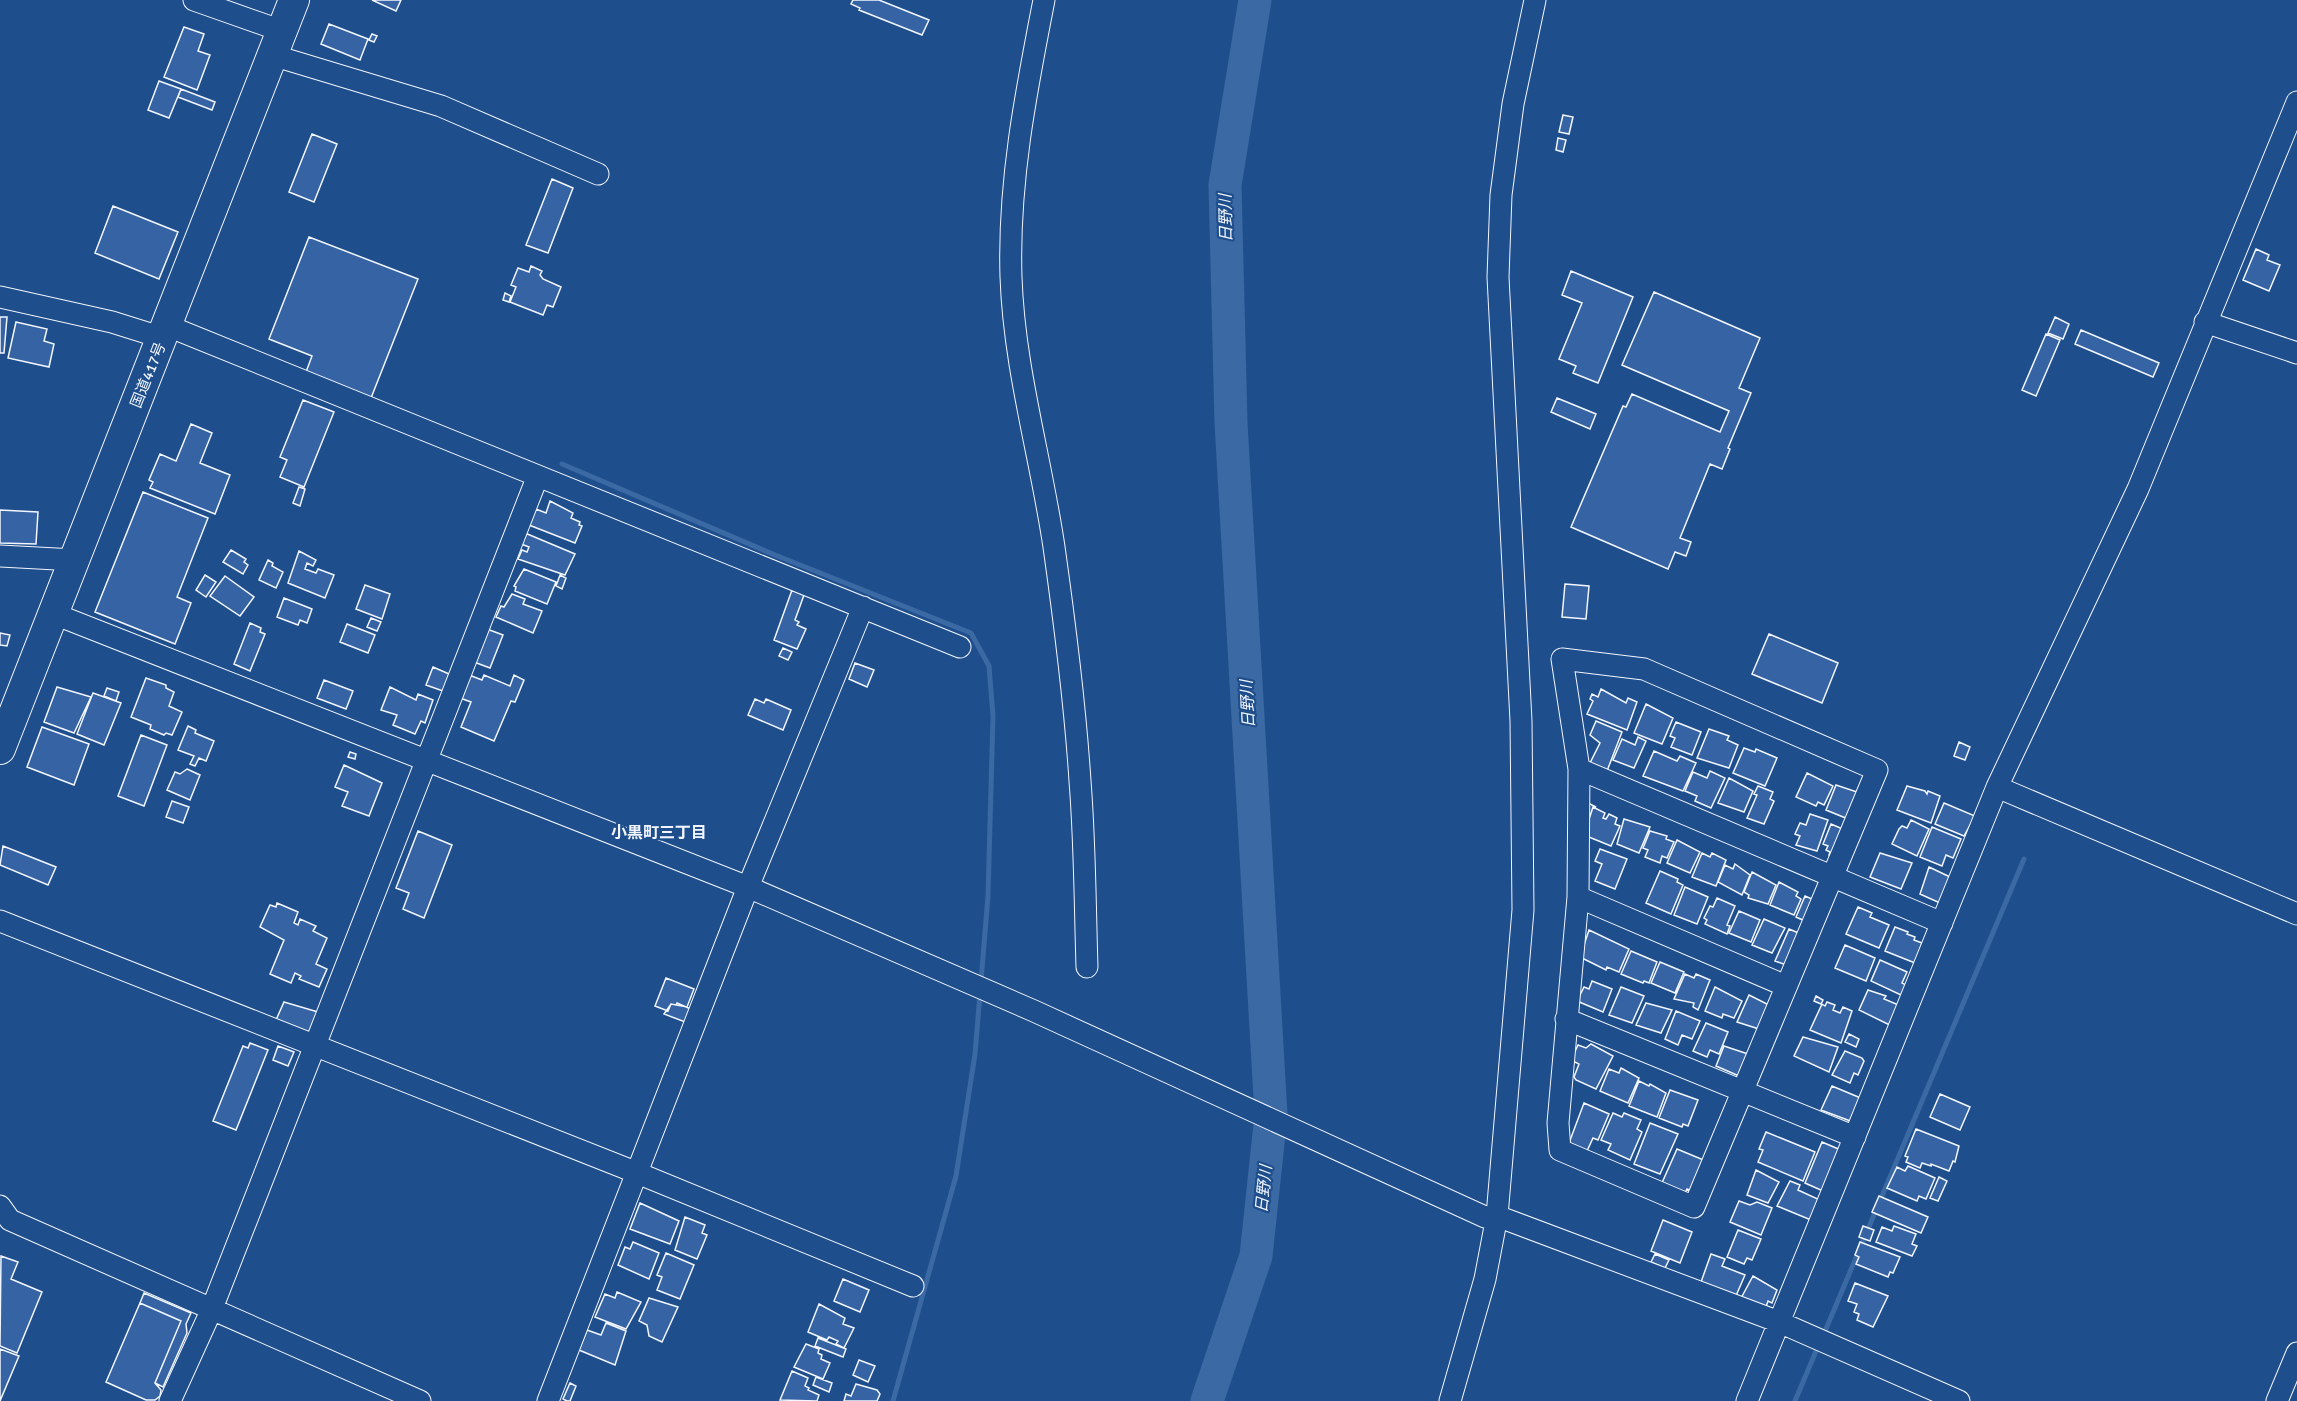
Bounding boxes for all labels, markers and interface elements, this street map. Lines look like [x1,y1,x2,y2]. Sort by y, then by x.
water label: 日野川 [1216,192,1236,242]
street label: 国道417号 [127,339,169,411]
water label: 日野川 [1237,677,1259,728]
district label: 小黒町三丁目 [611,823,707,843]
water label: 日野川 [1252,1162,1277,1214]

